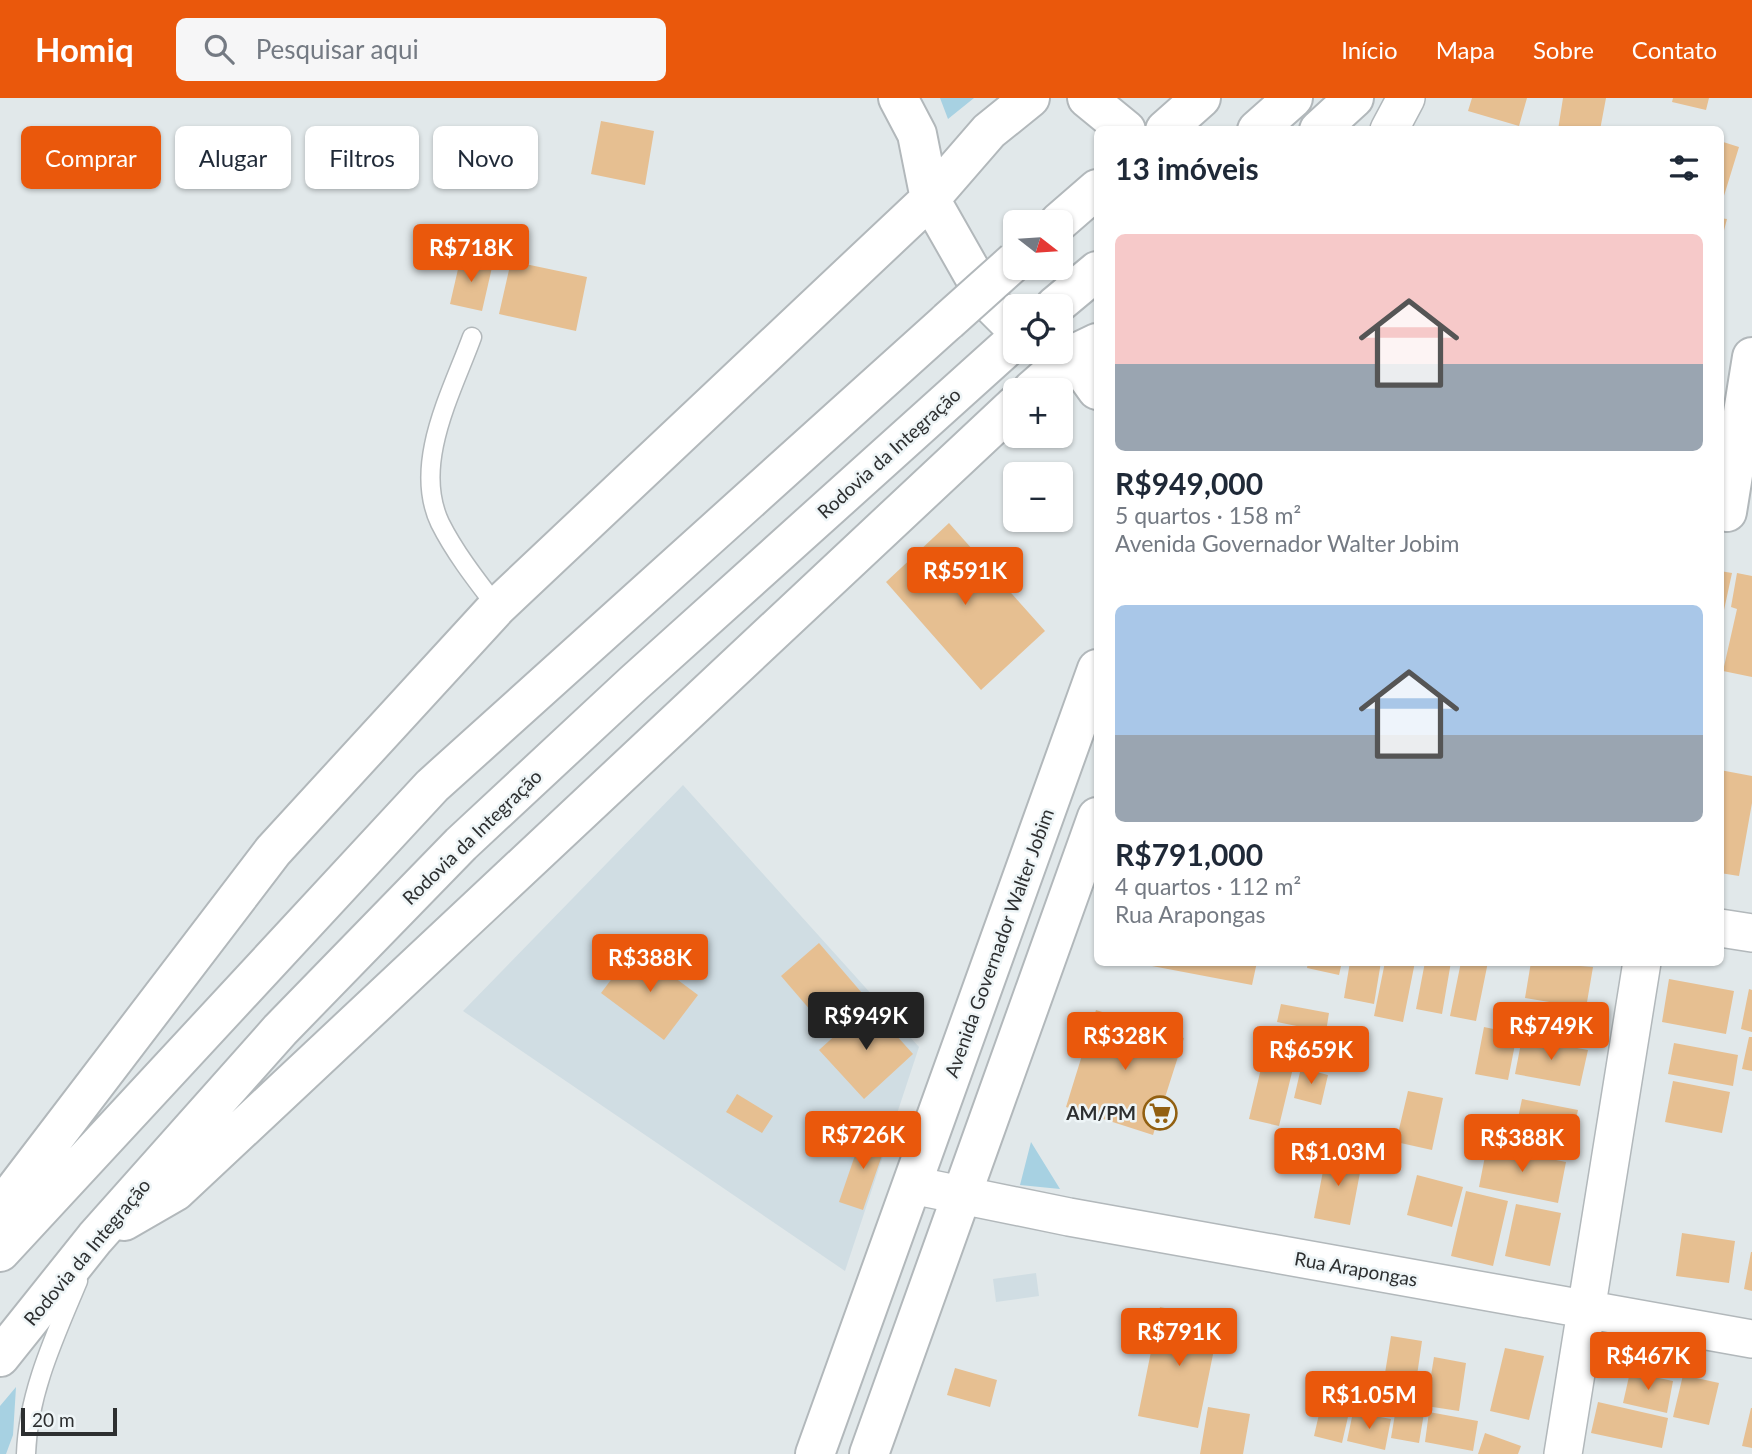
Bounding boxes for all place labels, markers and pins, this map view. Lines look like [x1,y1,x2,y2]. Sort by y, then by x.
pin: R$718K [414,225,528,284]
pin: R$591K [908,547,1022,607]
pin: R$388K [593,934,707,994]
pin: R$949K [809,992,923,1052]
pin: R$749K [1494,1002,1608,1062]
pin: R$328K [1068,1012,1182,1072]
pin: R$659K [1254,1026,1368,1086]
supermarket icon: AM/PM [1141,1094,1179,1132]
place label: AM/PM [1065,1101,1136,1124]
pin: R$726K [806,1112,920,1171]
pin: R$388K [1465,1114,1579,1174]
pin: R$1.03M [1273,1128,1403,1188]
pin: R$791K [1122,1308,1236,1368]
pin: R$467K [1591,1332,1705,1392]
pin: R$1.05M [1304,1372,1434,1431]

